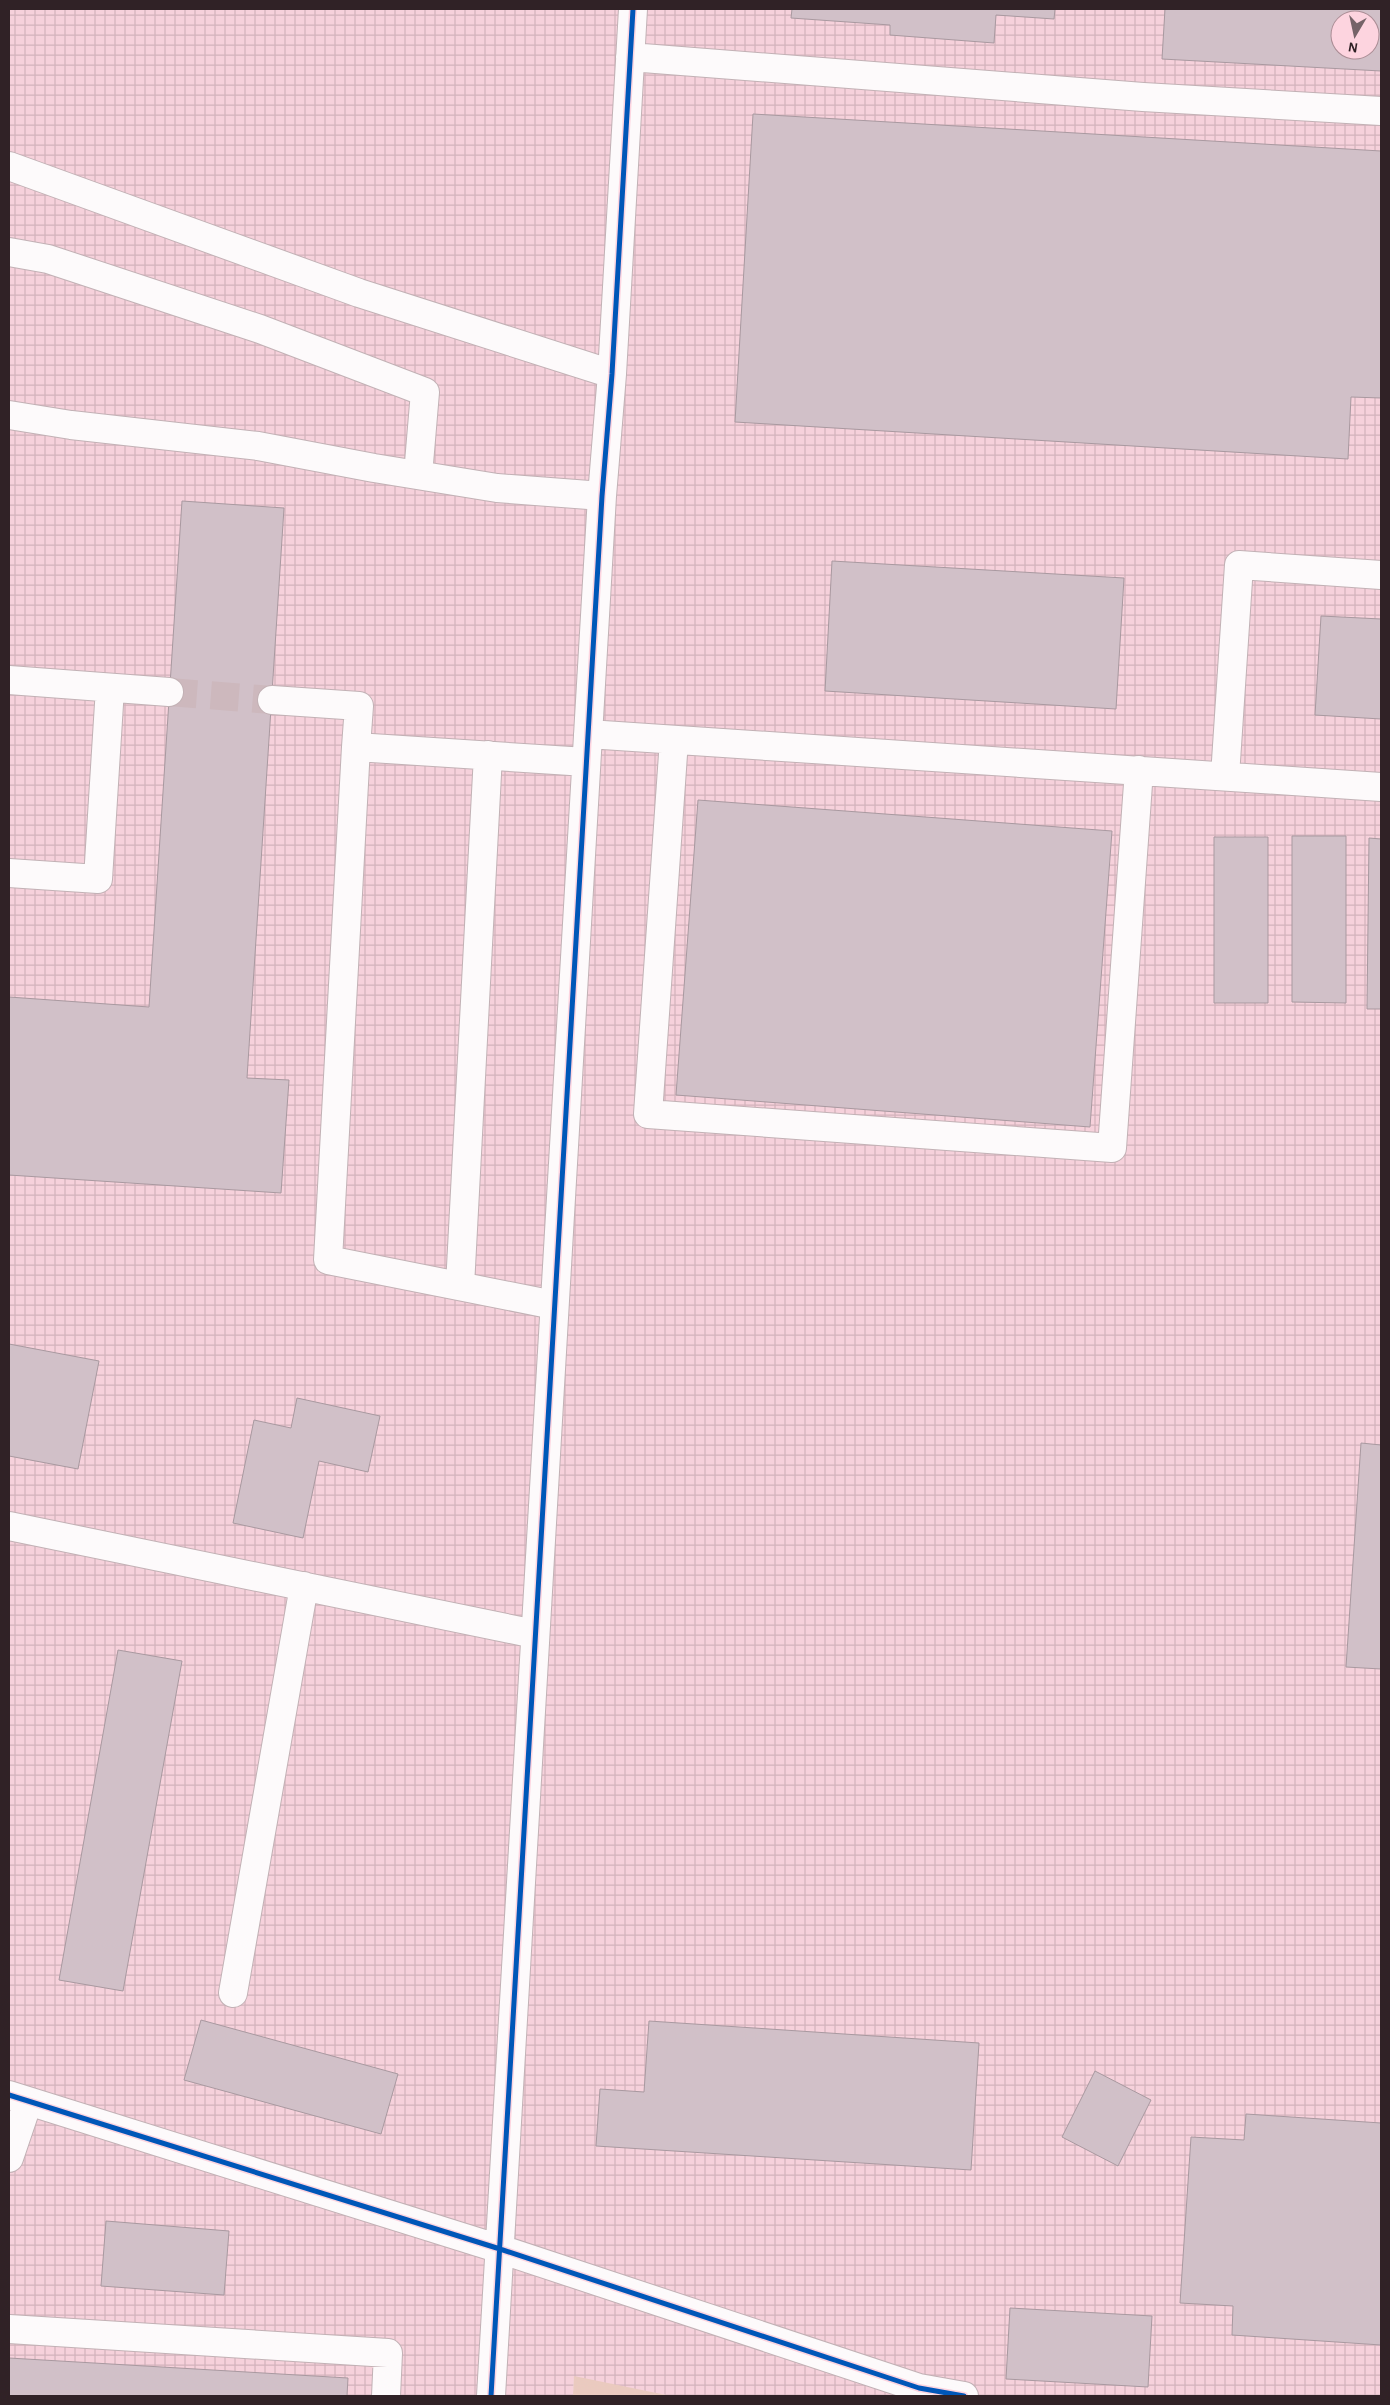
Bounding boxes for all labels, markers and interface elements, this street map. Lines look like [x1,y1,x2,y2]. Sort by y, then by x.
north arrow [1330,10,1380,60]
text: N [1347,39,1359,55]

